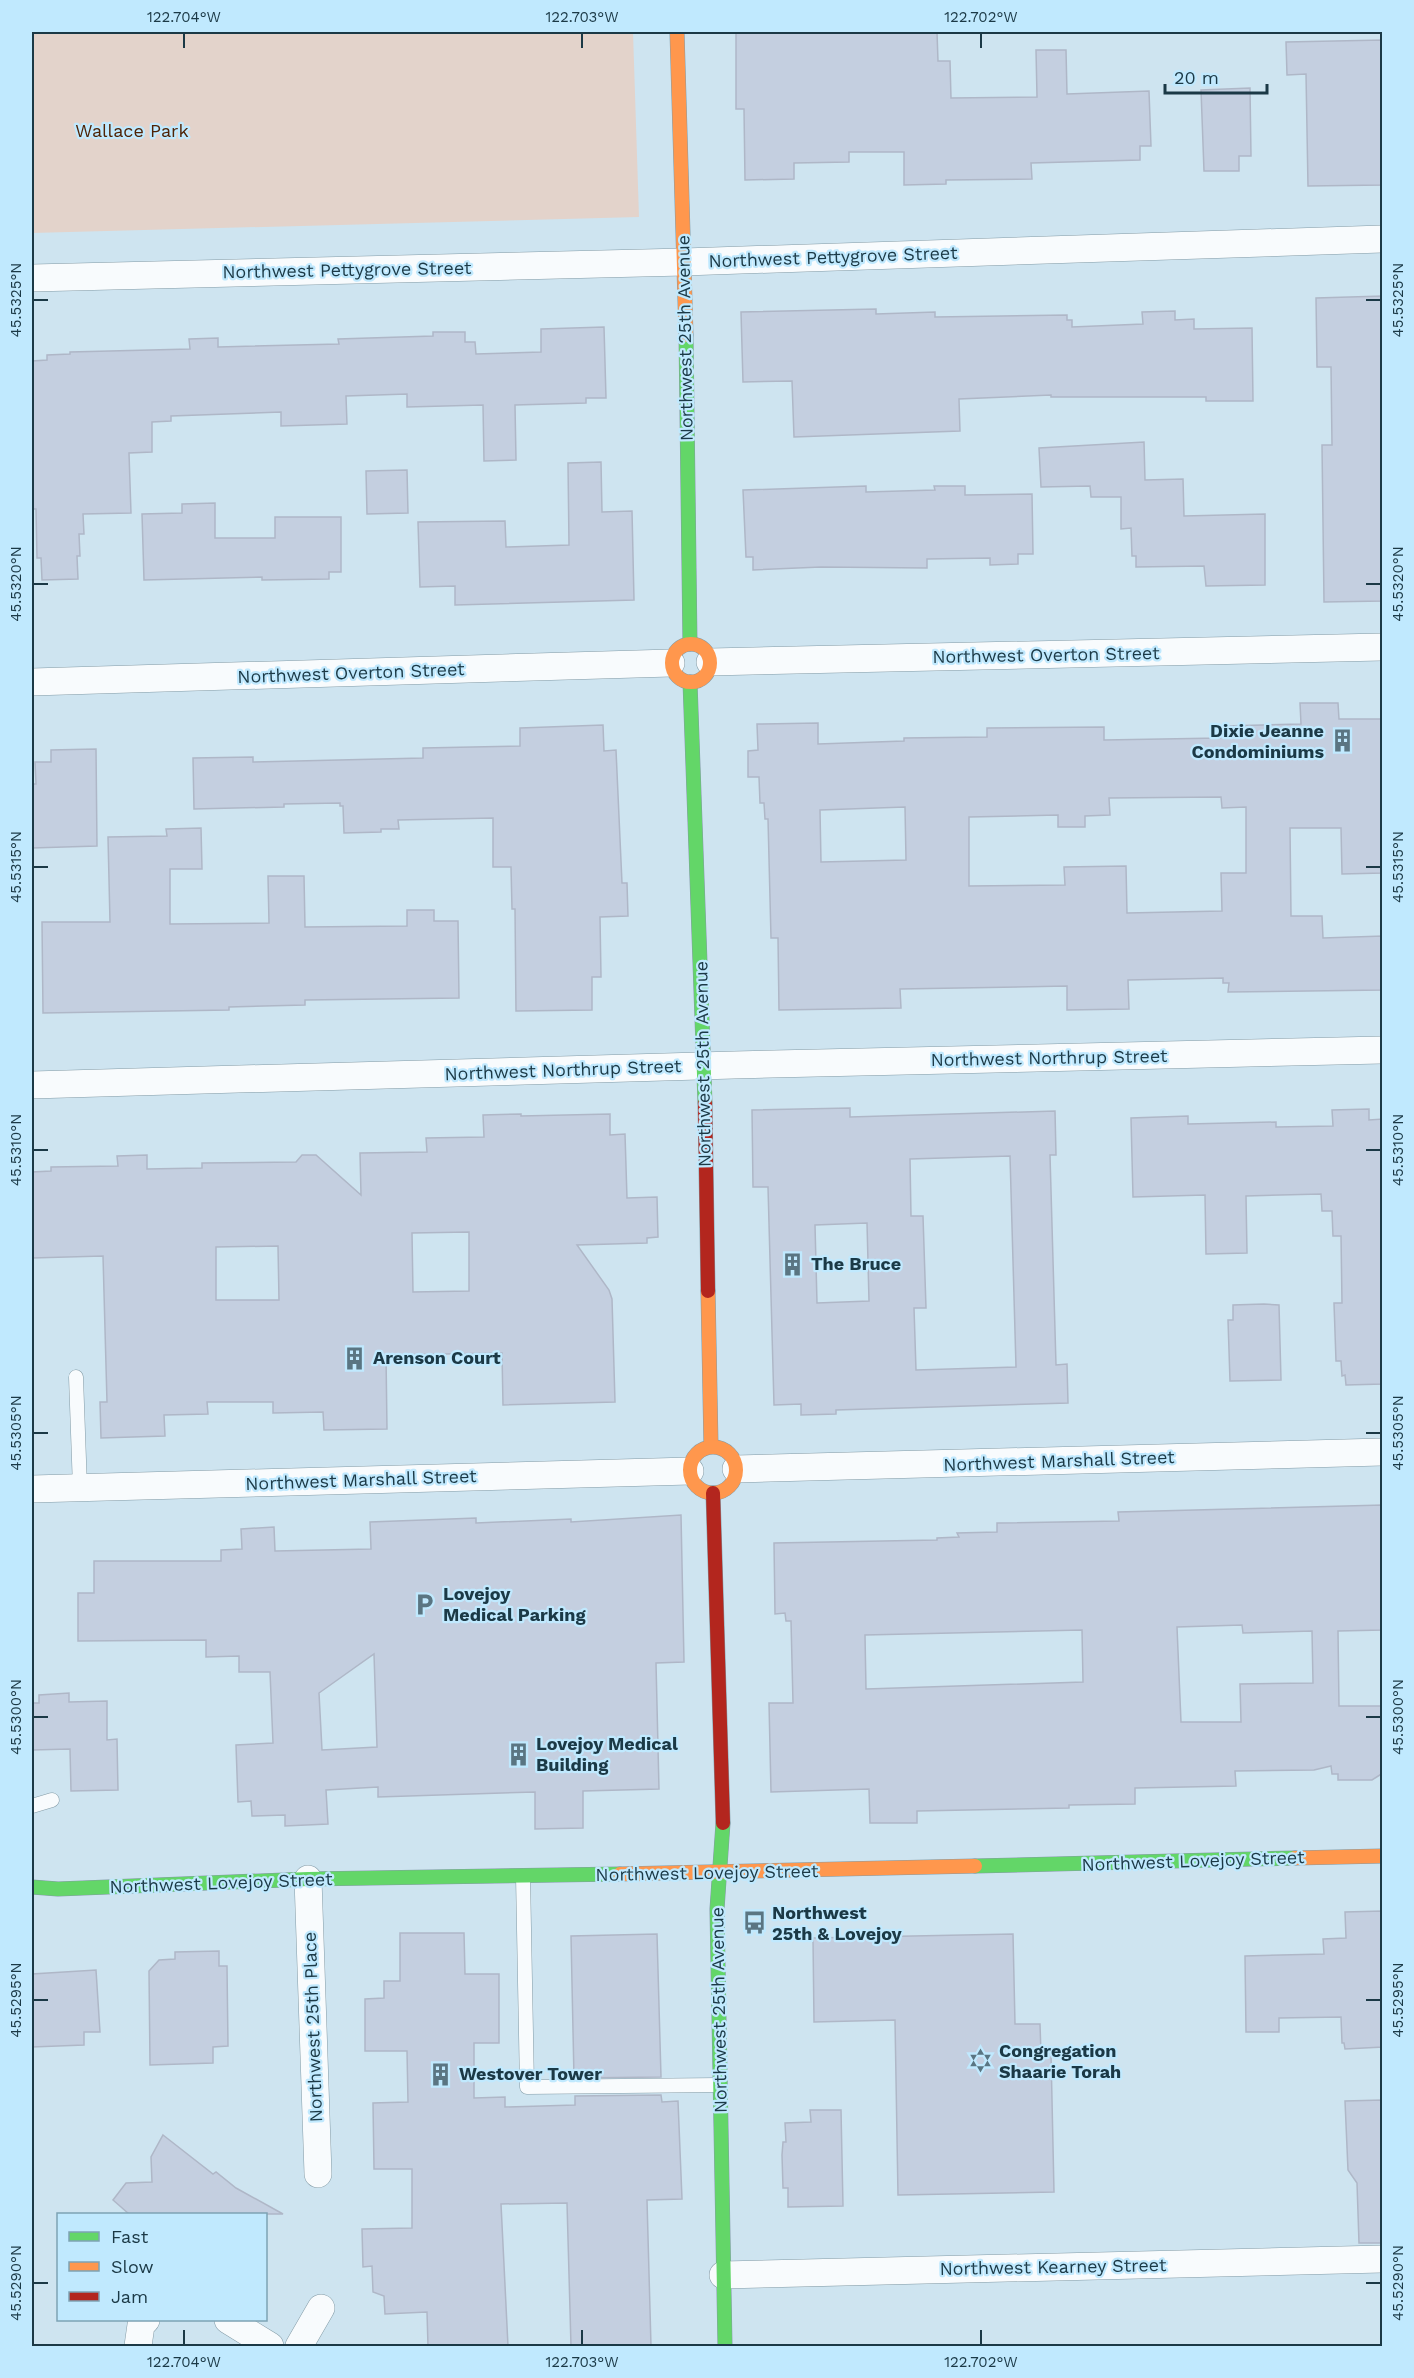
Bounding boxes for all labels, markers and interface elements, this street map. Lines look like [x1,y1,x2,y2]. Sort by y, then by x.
text: 122.704°W [147,8,221,26]
text: 122.703°W [545,8,619,26]
text: 122.702°W [944,8,1018,26]
scale bar [1165,57,1267,95]
text: 20 m [1174,67,1219,88]
park label: Wallace Park [75,120,189,141]
street label: Northwest 25th Avenue [672,235,697,441]
street label: Northwest Pettygrove Street [708,242,958,271]
street label: Northwest Pettygrove Street [222,257,472,282]
text: 45.5325°N [7,263,25,337]
text: 45.5325°N [1389,263,1407,337]
text: 45.5320°N [7,546,25,622]
text: 45.5320°N [1389,546,1407,622]
street label: Northwest Overton Street [932,642,1160,667]
street label: Northwest Overton Street [237,658,465,687]
place label: Dixie Jeanne Condominiums [1191,720,1324,762]
building icon: Dixie Jeanne Condominiums [1329,728,1355,754]
text: 45.5315°N [7,831,25,903]
text: 45.5315°N [1389,831,1407,903]
street label: Northwest 25th Avenue [690,961,715,1167]
street label: Northwest Northrup Street [930,1045,1168,1070]
street label: Northwest Northrup Street [444,1055,682,1084]
text: 45.5310°N [7,1114,25,1186]
text: 45.5310°N [1389,1114,1407,1186]
building icon: The Bruce [780,1251,806,1277]
place label: The Bruce [811,1253,901,1274]
building icon: Arenson Court [342,1345,368,1371]
place label: Arenson Court [373,1347,501,1368]
text: 45.5305°N [7,1395,25,1471]
text: 45.5305°N [1389,1395,1407,1471]
street label: Northwest Marshall Street [943,1446,1175,1475]
street label: Northwest Marshall Street [245,1465,477,1494]
place label: Lovejoy Medical Parking [443,1583,586,1625]
parking icon: Lovejoy Medical Parking [412,1591,438,1617]
text: 45.5300°N [7,1679,25,1755]
text: 45.5300°N [1389,1679,1407,1755]
place label: Lovejoy Medical Building [536,1733,678,1775]
building icon: Lovejoy Medical Building [505,1741,531,1767]
street label: Northwest Lovejoy Street [1081,1846,1305,1875]
street label: Northwest Lovejoy Street [595,1860,819,1885]
street label: Northwest Lovejoy Street [109,1868,333,1897]
place label: Northwest 25th & Lovejoy [772,1902,903,1944]
street label: Northwest 25th Avenue [706,1907,731,2113]
bus stop icon: Northwest 25th & Lovejoy [741,1910,767,1936]
street label: Northwest 25th Place [299,1931,326,2123]
text: 45.5295°N [7,1962,25,2038]
text: 45.5295°N [1389,1962,1407,2038]
place label: Congregation Shaarie Torah [999,2040,1121,2082]
synagogue icon: Congregation Shaarie Torah [968,2048,994,2074]
building icon: Westover Tower [428,2061,454,2087]
place label: Westover Tower [459,2063,602,2084]
legend [57,2213,267,2321]
text: Fast [111,2226,149,2247]
text: 45.5290°N [7,2245,25,2321]
text: 45.5290°N [1389,2245,1407,2321]
street label: Northwest Kearney Street [939,2254,1167,2279]
text: Slow [111,2256,154,2277]
text: Jam [111,2286,148,2307]
text: 122.704°W [147,2353,221,2371]
text: 122.703°W [545,2353,619,2371]
text: 122.702°W [944,2353,1018,2371]

